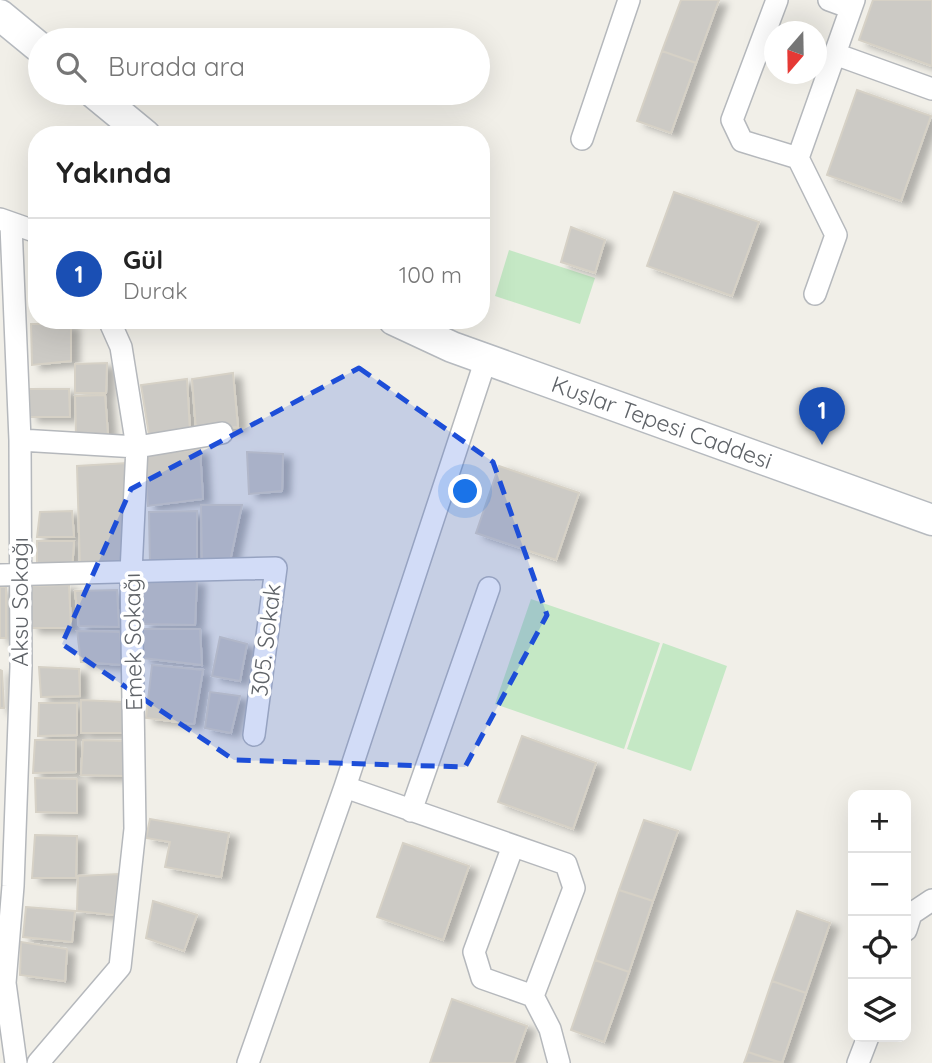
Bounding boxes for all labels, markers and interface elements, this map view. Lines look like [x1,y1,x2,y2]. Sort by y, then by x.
north arrow [764,21,827,84]
search box [28,28,490,105]
icon: search [52,48,90,86]
text: Burada ara [108,50,245,83]
text: Yakında [56,153,171,191]
text: Gül [123,243,163,276]
text: 1 [75,260,83,289]
text: 100 m [399,260,462,289]
text: Durak [123,276,187,305]
street label: Kuşlar Tepesi Caddesi [548,369,776,475]
pin: 1 [799,387,845,445]
your location [448,474,482,508]
street label: Aksu Sokağı [5,537,34,667]
street label: Emek Sokağı [117,573,148,711]
street label: 305. Sokak [244,582,287,698]
map controls [848,790,911,1042]
button: + [848,790,911,853]
button: − [848,853,911,916]
button: locate [848,916,911,979]
button: layers [848,979,911,1042]

